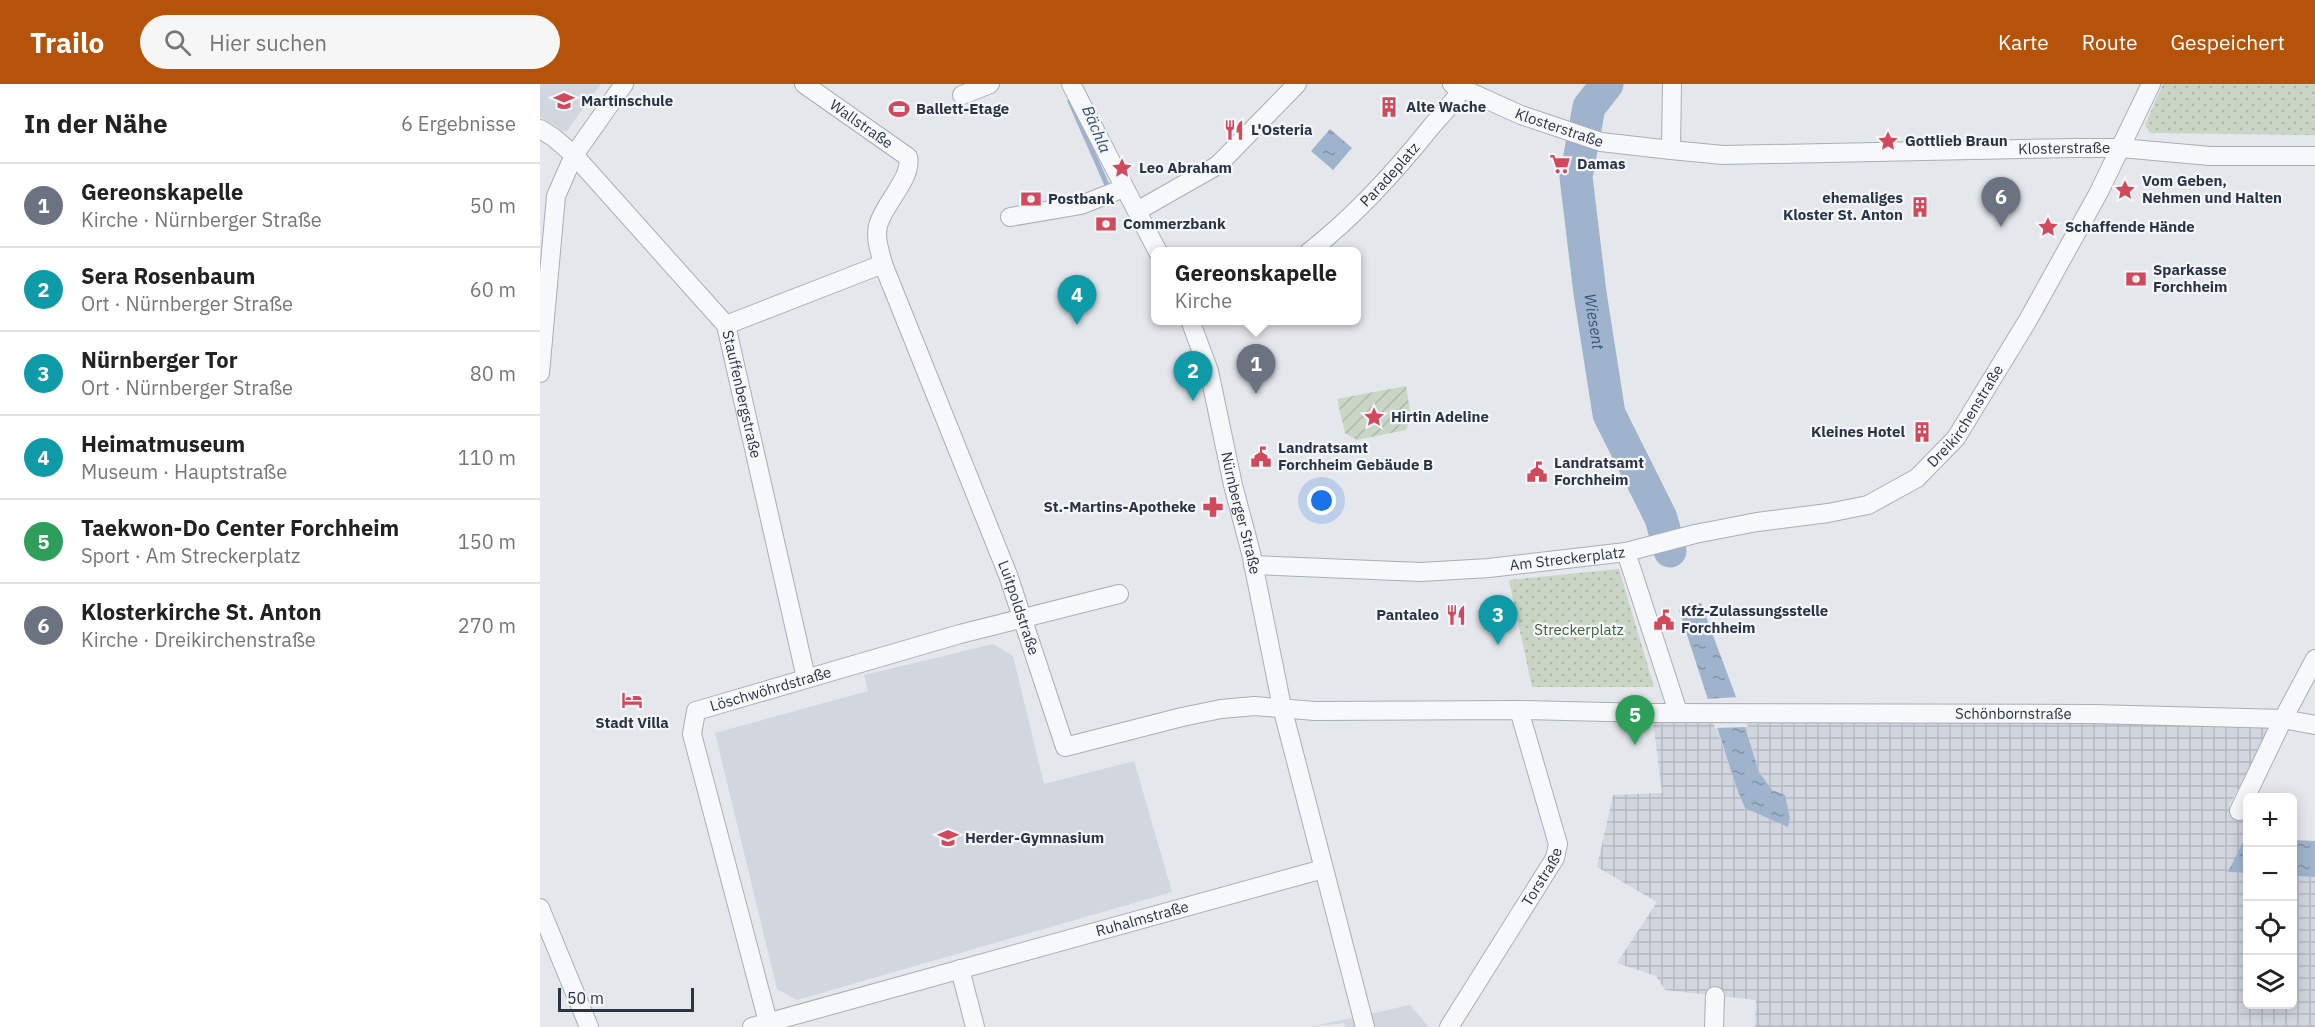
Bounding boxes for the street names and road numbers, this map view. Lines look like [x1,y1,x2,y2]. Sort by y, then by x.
street label: Wallstraße [826,95,897,153]
street label: Klosterstraße [1512,104,1606,151]
street label: Paradeplatz [1355,138,1424,211]
street label: Klosterstraße [2018,138,2110,158]
street label: Stauffenbergstraße [718,328,766,460]
street label: Dreikirchenstraße [1923,361,2007,471]
street label: Nürnberger Straße [1217,450,1265,576]
street label: Am Streckerplatz [1508,542,1626,575]
street label: Luitpoldstraße [994,557,1044,657]
street label: Löschwöhrdstraße [708,662,833,715]
street label: Schönbornstraße [1955,704,2072,723]
street label: Torstraße [1517,846,1566,910]
street label: Ruhalmstraße [1094,897,1191,940]

